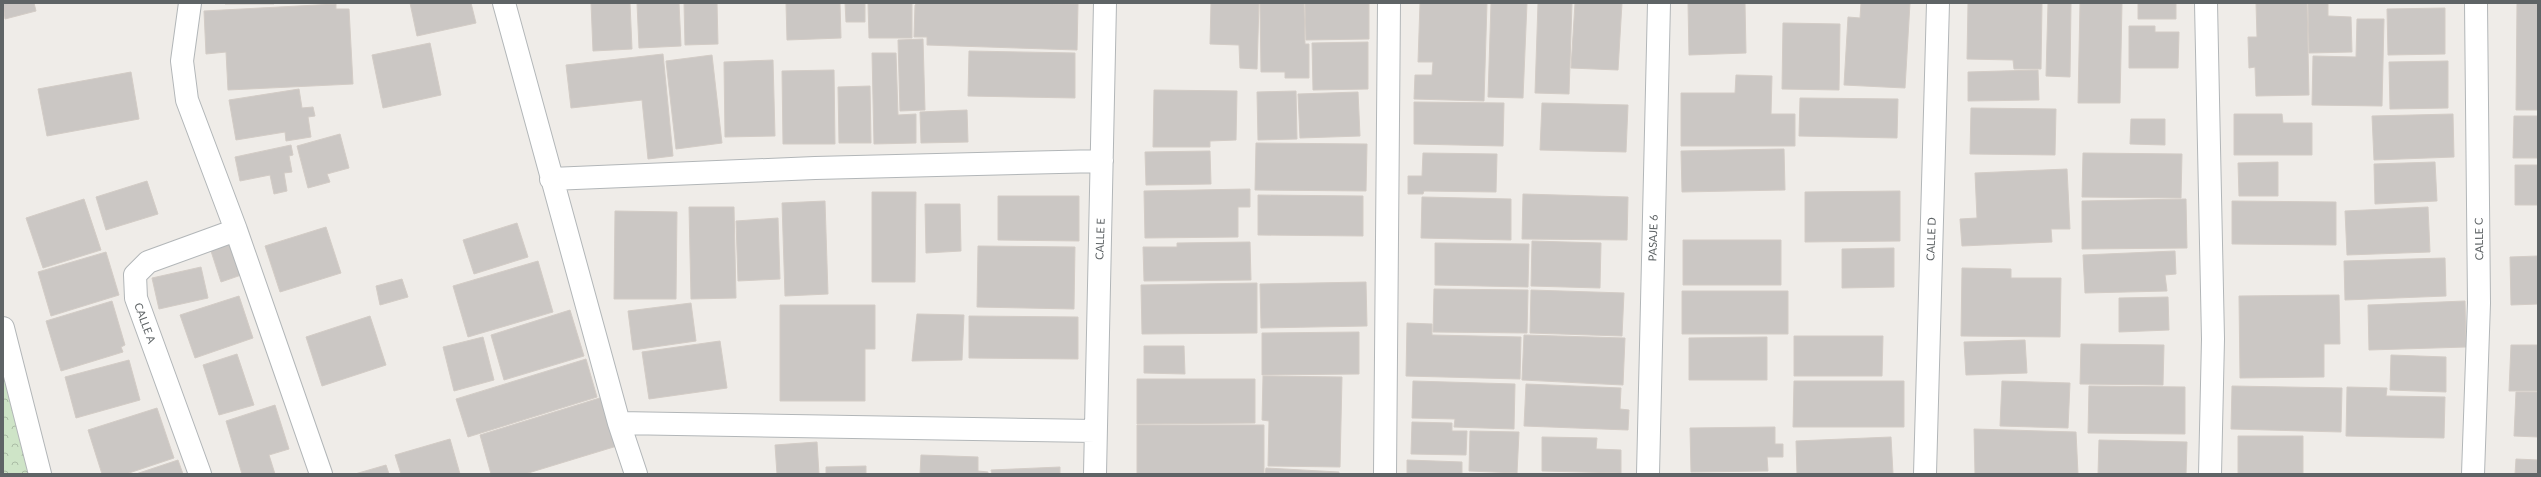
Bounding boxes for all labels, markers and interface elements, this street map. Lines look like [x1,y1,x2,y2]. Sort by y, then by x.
street label: PASAJE 6 [1645,214,1660,262]
street label: CALLE D [1923,217,1938,261]
street label: CALLE C [2472,217,2485,260]
street label: CALLE E [1092,218,1107,260]
street label: CALLE A [132,301,159,345]

